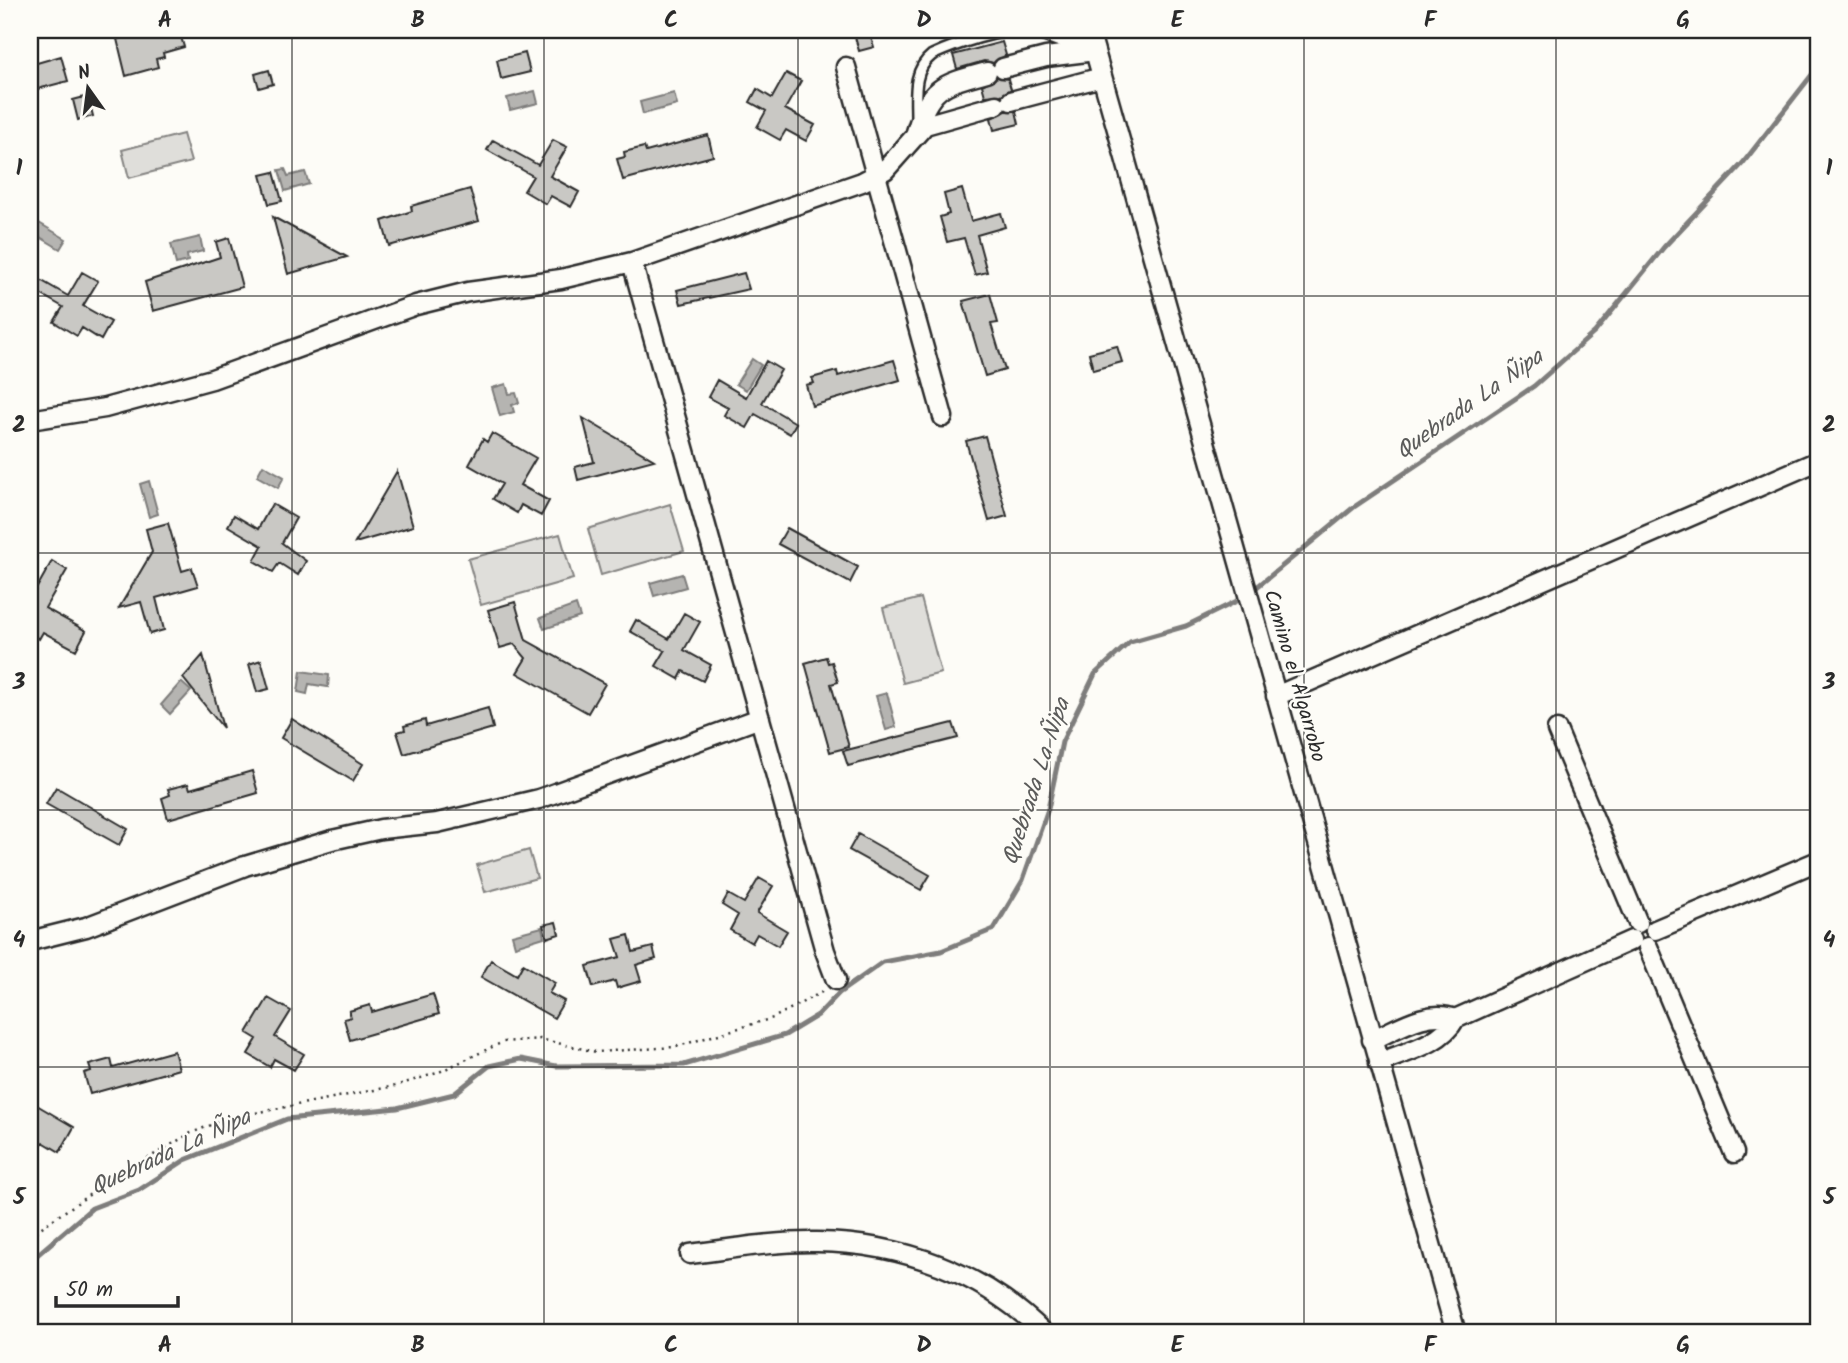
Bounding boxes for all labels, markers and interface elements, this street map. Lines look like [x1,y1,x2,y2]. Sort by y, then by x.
text: A [158,3,172,39]
text: B [411,3,425,39]
text: C [664,3,678,39]
text: D [916,3,932,39]
text: E [1171,3,1185,39]
text: F [1424,3,1438,39]
text: G [1676,3,1690,39]
north arrow [52,52,122,122]
text: N [75,57,94,89]
text: 1 [16,151,23,187]
text: 1 [1826,151,1833,187]
water label: Quebrada La Ñipa [1389,339,1553,470]
text: 2 [12,408,26,444]
text: 2 [1822,408,1836,444]
street label: Camino el Algarrobo [1254,586,1334,766]
text: 3 [12,665,26,701]
text: 3 [1822,665,1836,701]
water label: Quebrada La Ñipa [993,692,1082,870]
text: 4 [13,923,26,959]
text: 4 [1823,923,1836,959]
water label: Quebrada La Ñipa [85,1099,259,1206]
text: 5 [12,1180,27,1216]
text: 5 [1822,1180,1837,1216]
scale bar [56,1265,178,1309]
text: 50 m [66,1274,113,1307]
text: A [158,1328,172,1363]
text: B [411,1328,425,1363]
text: C [664,1328,678,1363]
text: D [916,1328,932,1363]
text: E [1171,1328,1185,1363]
text: F [1424,1328,1438,1363]
text: G [1676,1328,1690,1363]

